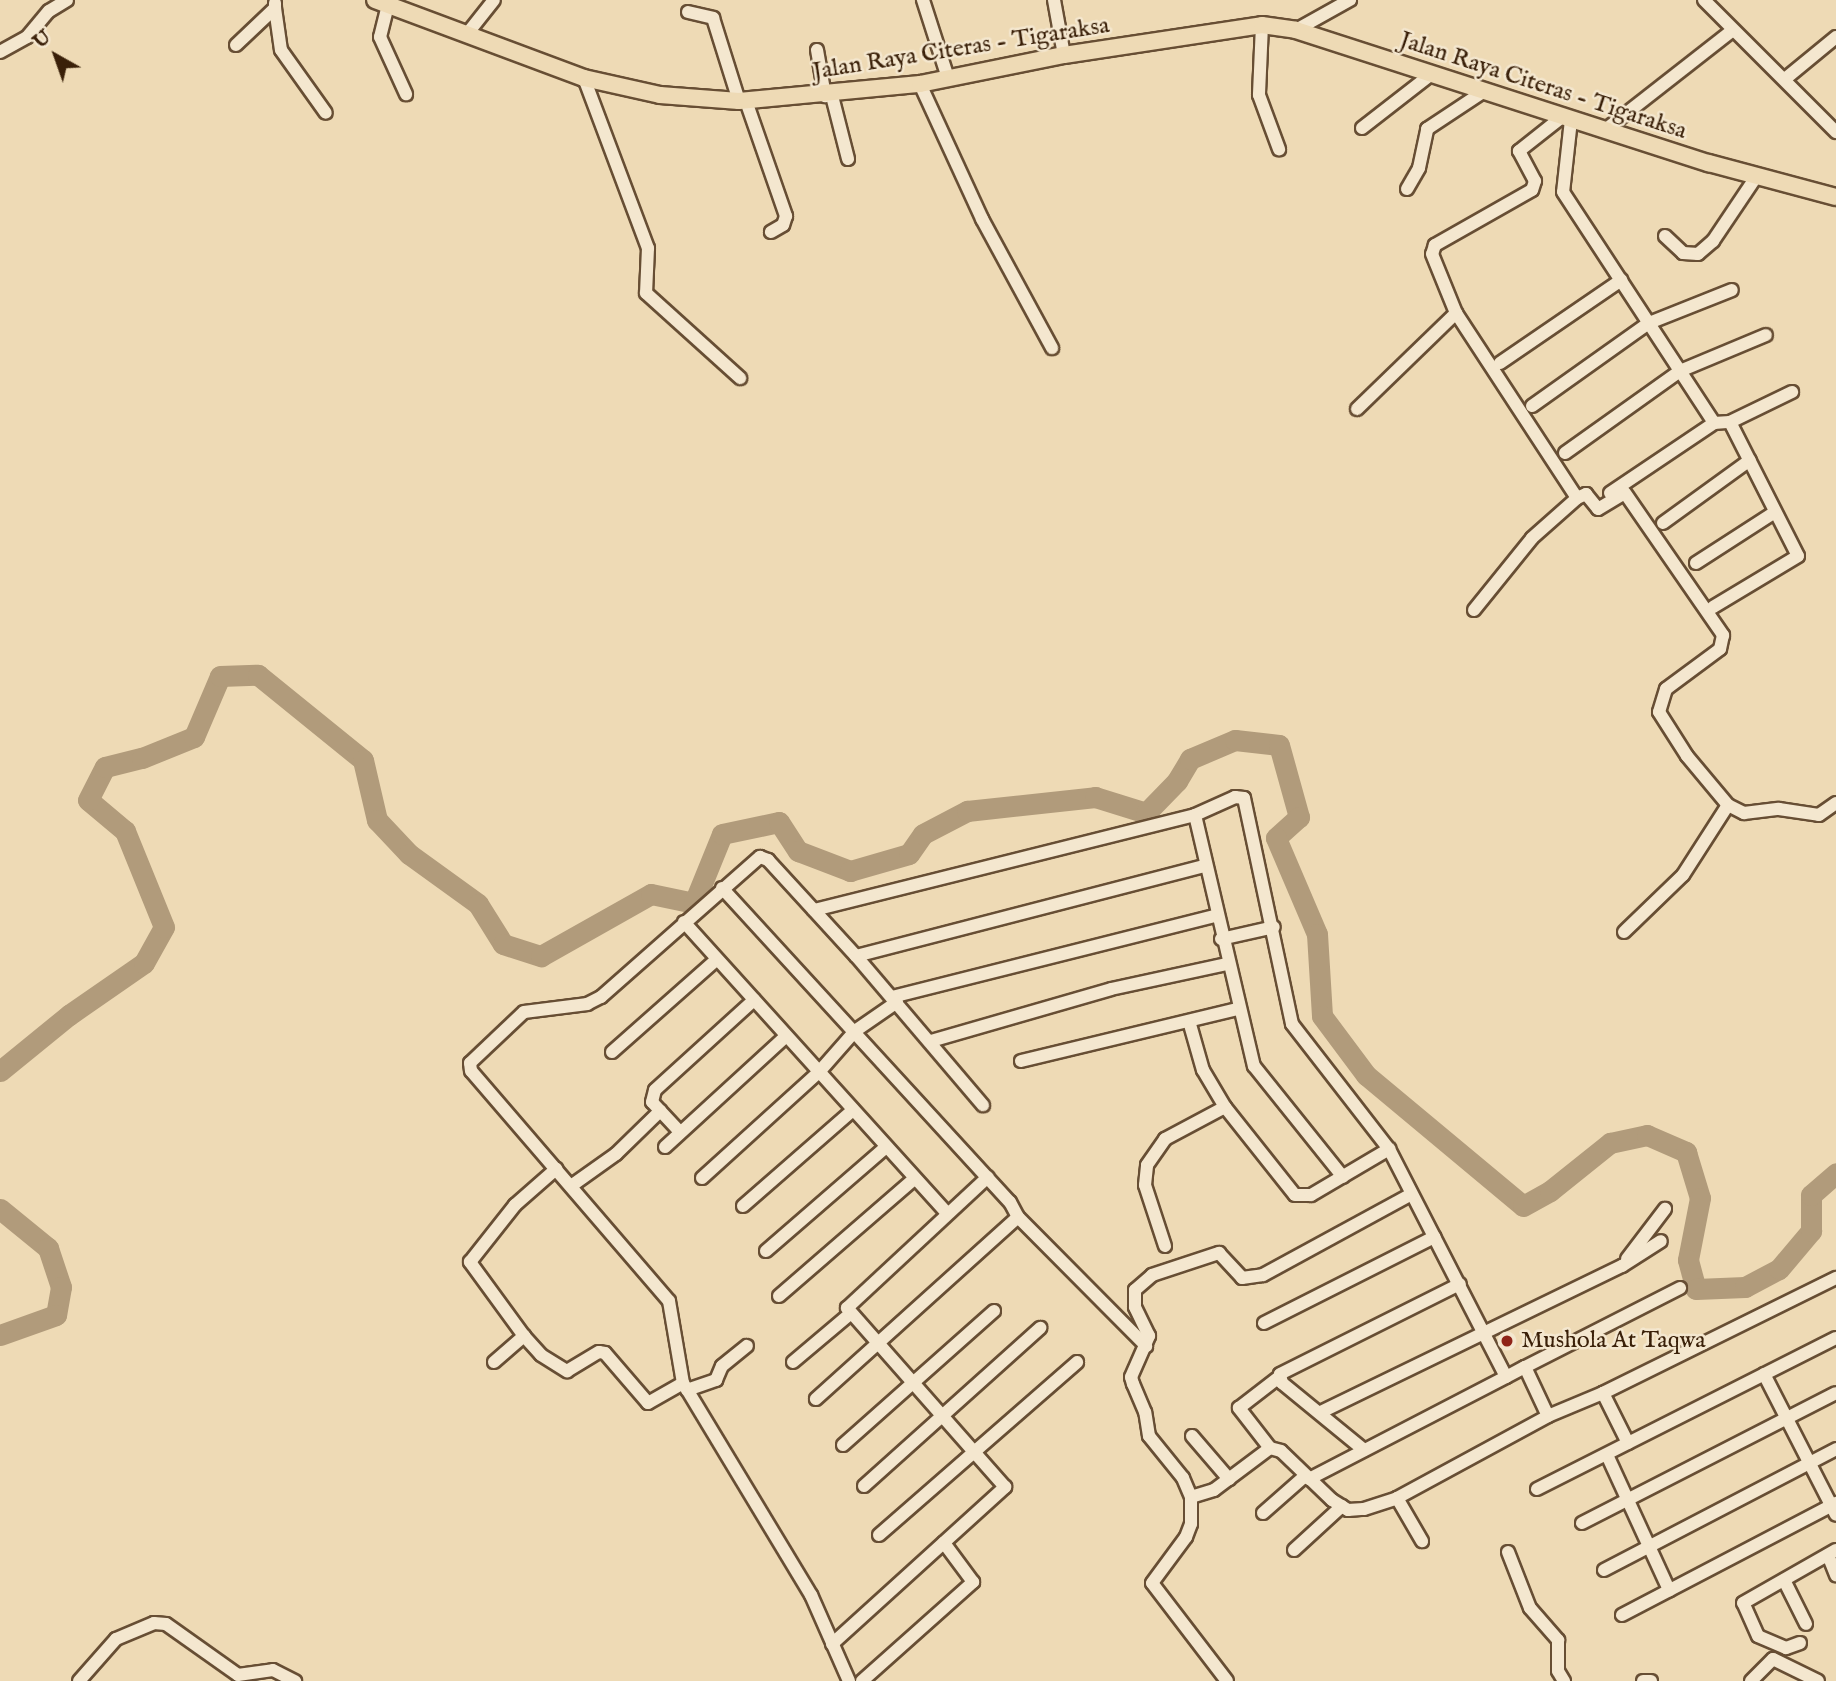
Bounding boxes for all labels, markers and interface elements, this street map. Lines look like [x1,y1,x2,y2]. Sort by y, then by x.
street label: Jalan Raya Citeras - Tigaraksa [811,11,1111,87]
north arrow [21,21,91,91]
text: U [29,26,56,54]
street label: Jalan Raya Citeras - Tigaraksa [1396,26,1690,146]
place label: Mushola At Taqwa [1521,1327,1706,1355]
marker: Mushola At Taqwa [1499,1333,1515,1349]

